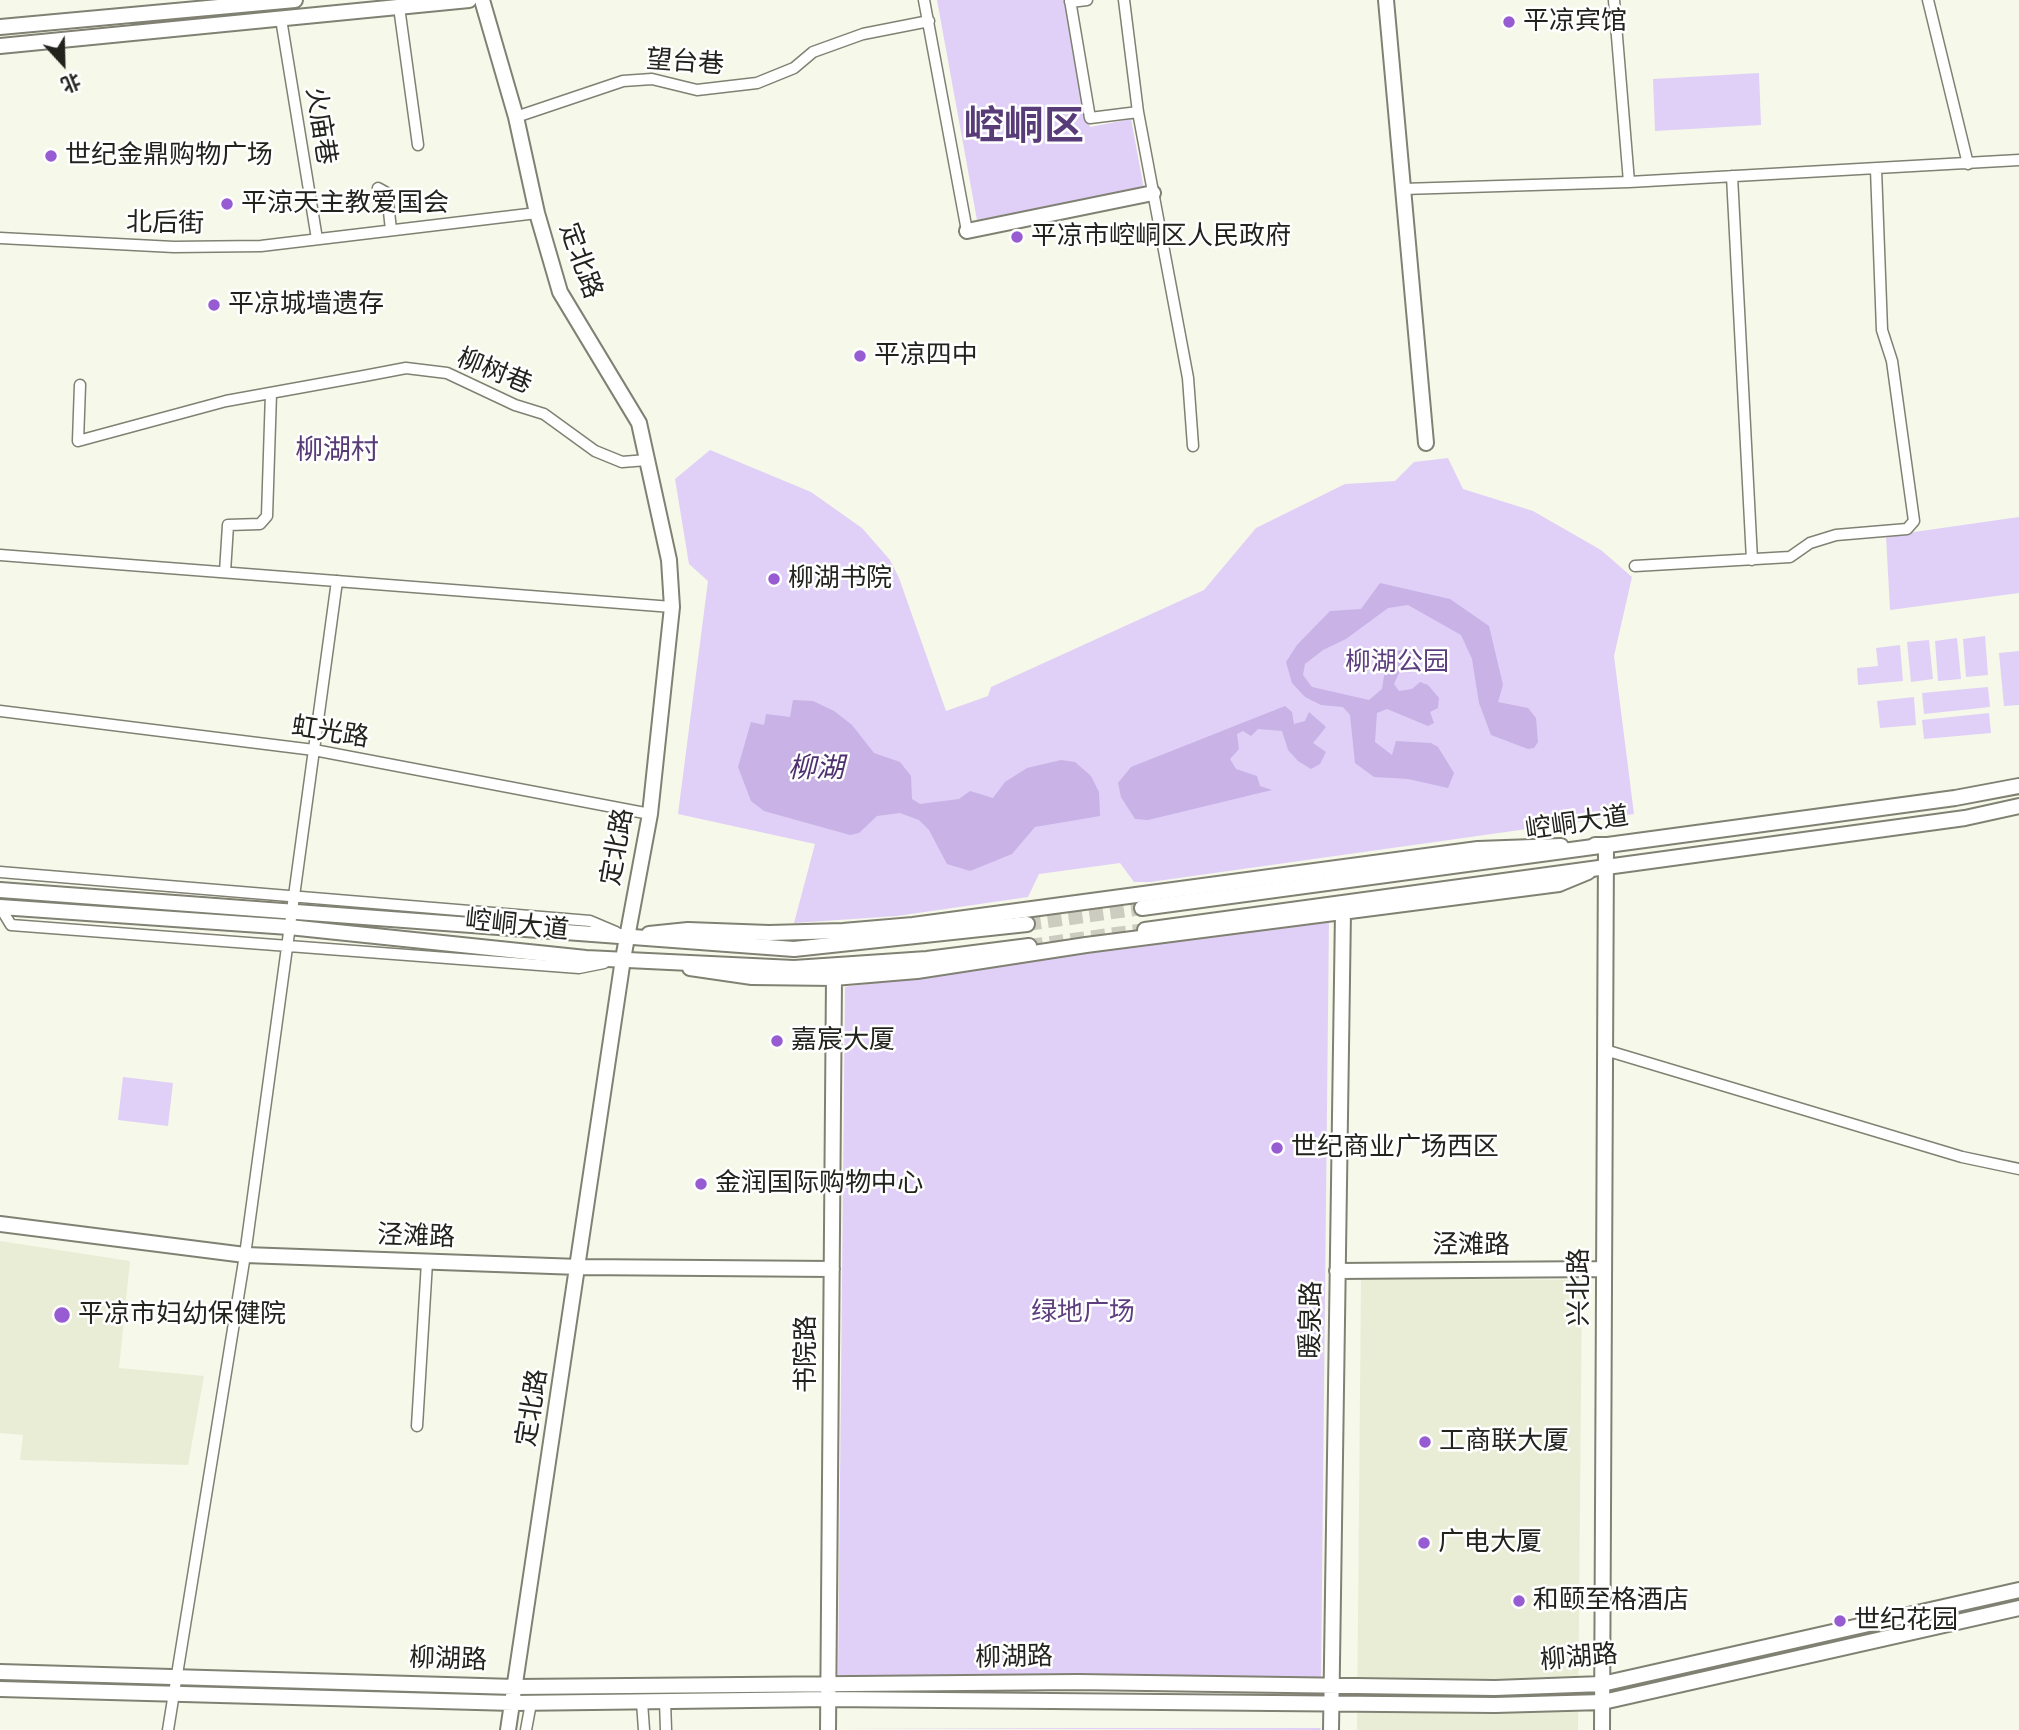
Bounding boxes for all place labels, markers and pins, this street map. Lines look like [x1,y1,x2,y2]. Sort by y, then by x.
place label: 平凉宾馆 [1523,6,1627,38]
marker: 平凉宾馆 [1501,14,1517,30]
place label: 世纪金鼎购物广场 [65,140,273,172]
marker: 世纪金鼎购物广场 [43,148,59,164]
place label: 平涼天主教爱国会 [241,188,449,220]
marker: 平涼天主教爱国会 [219,196,235,212]
place label: 平凉市崆峒区人民政府 [1031,221,1291,253]
marker: 平凉市崆峒区人民政府 [1009,229,1025,245]
place label: 平凉城墙遗存 [228,289,384,321]
marker: 平凉城墙遗存 [206,297,222,313]
place label: 平凉四中 [874,340,978,372]
marker: 平凉四中 [852,348,868,364]
place label: 柳湖书院 [788,563,892,595]
marker: 柳湖书院 [766,571,782,587]
place label: 嘉宸大厦 [791,1025,895,1057]
marker: 嘉宸大厦 [769,1033,785,1049]
place label: 世纪商业广场西区 [1291,1132,1499,1164]
marker: 世纪商业广场西区 [1269,1140,1285,1156]
place label: 金润国际购物中心 [715,1168,923,1200]
marker: 金润国际购物中心 [693,1176,709,1192]
place label: 平凉市妇幼保健院 [78,1299,286,1331]
marker: 平凉市妇幼保健院 [52,1305,72,1325]
place label: 工商联大厦 [1439,1426,1569,1458]
marker: 工商联大厦 [1417,1434,1433,1450]
place label: 广电大厦 [1438,1527,1542,1559]
marker: 广电大厦 [1416,1535,1432,1551]
place label: 和颐至格酒店 [1533,1585,1689,1617]
marker: 和颐至格酒店 [1511,1593,1527,1609]
place label: 世纪花园 [1854,1605,1958,1637]
marker: 世纪花园 [1832,1613,1848,1629]

